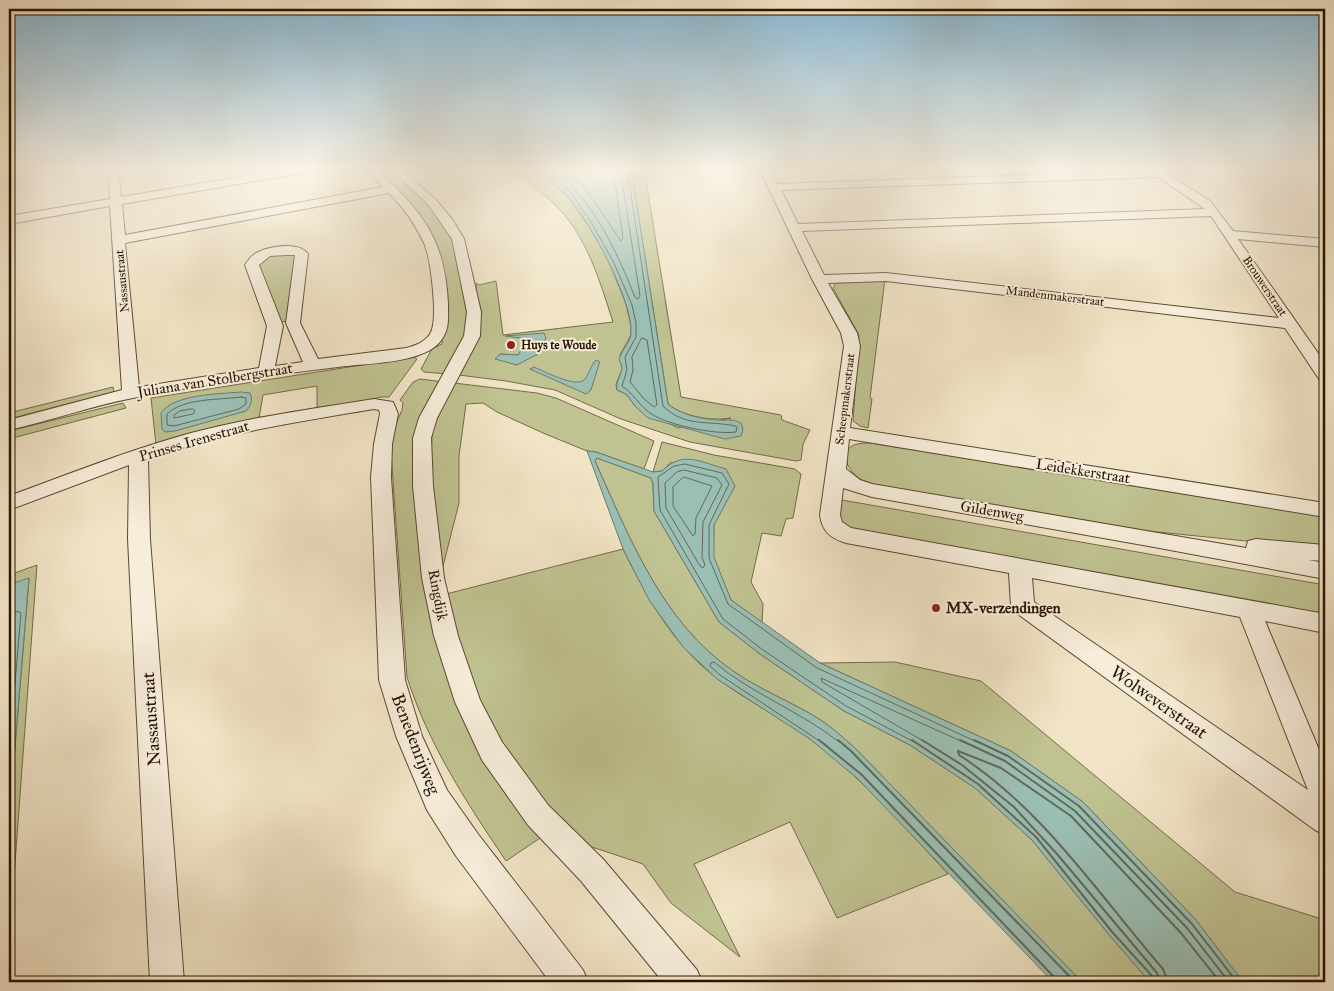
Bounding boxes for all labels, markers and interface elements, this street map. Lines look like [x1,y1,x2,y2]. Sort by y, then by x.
street label: Nassaustraat [112,248,132,313]
street label: Brouwerstraat [1240,253,1291,319]
street label: Mandenmakerstraat [1005,283,1106,309]
place label: Huys te Woude [521,338,596,353]
marker: Huys te Woude [505,339,517,351]
street label: Scheepmakerstraat [832,352,858,446]
street label: Juliana van Stolbergstraat [134,359,295,402]
street label: Prinses Irenestraat [137,416,252,465]
street label: Leidekkerstraat [1035,455,1132,487]
street label: Gildenweg [959,497,1026,526]
street label: Ringdijk [424,568,452,622]
place label: MX-verzendingen [946,599,1061,618]
marker: MX-verzendingen [930,602,942,614]
street label: Wolweverstraat [1106,661,1212,744]
street label: Nassaustraat [137,671,165,767]
street label: Benedenrijweg [386,690,446,799]

